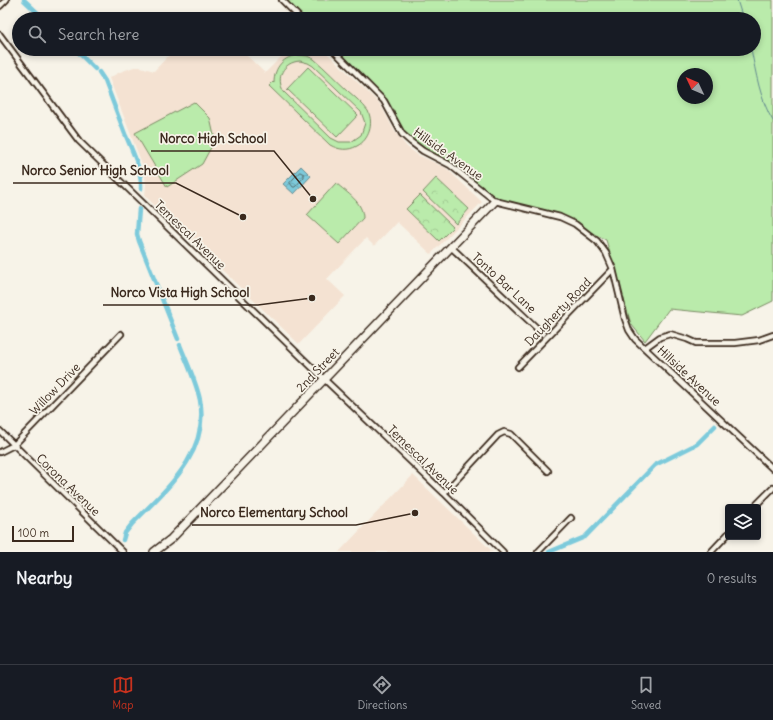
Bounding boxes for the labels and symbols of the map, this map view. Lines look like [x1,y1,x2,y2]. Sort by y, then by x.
north arrow [677,68,713,104]
street label: Hillside Avenue [411,124,486,183]
callout: Norco High School [151,126,274,151]
text: Norco High School [159,130,267,147]
callout: Norco Senior High School [13,158,176,183]
text: Norco Senior High School [21,162,169,179]
street label: Temescal Avenue [152,197,229,272]
street label: Tonto Bar Lane [469,249,539,316]
street label: Daugherty Road [521,274,594,349]
callout: Norco Vista High School [103,280,258,305]
text: Norco Vista High School [110,284,250,301]
street label: Hillside Avenue [654,342,724,409]
street label: 2nd Street [293,344,342,395]
street label: Willow Drive [26,360,83,418]
street label: Temescal Avenue [385,422,462,497]
street label: Corona Avenue [33,450,103,519]
callout: Norco Elementary School [192,500,356,525]
text: Norco Elementary School [200,504,348,521]
scale bar [12,524,74,543]

